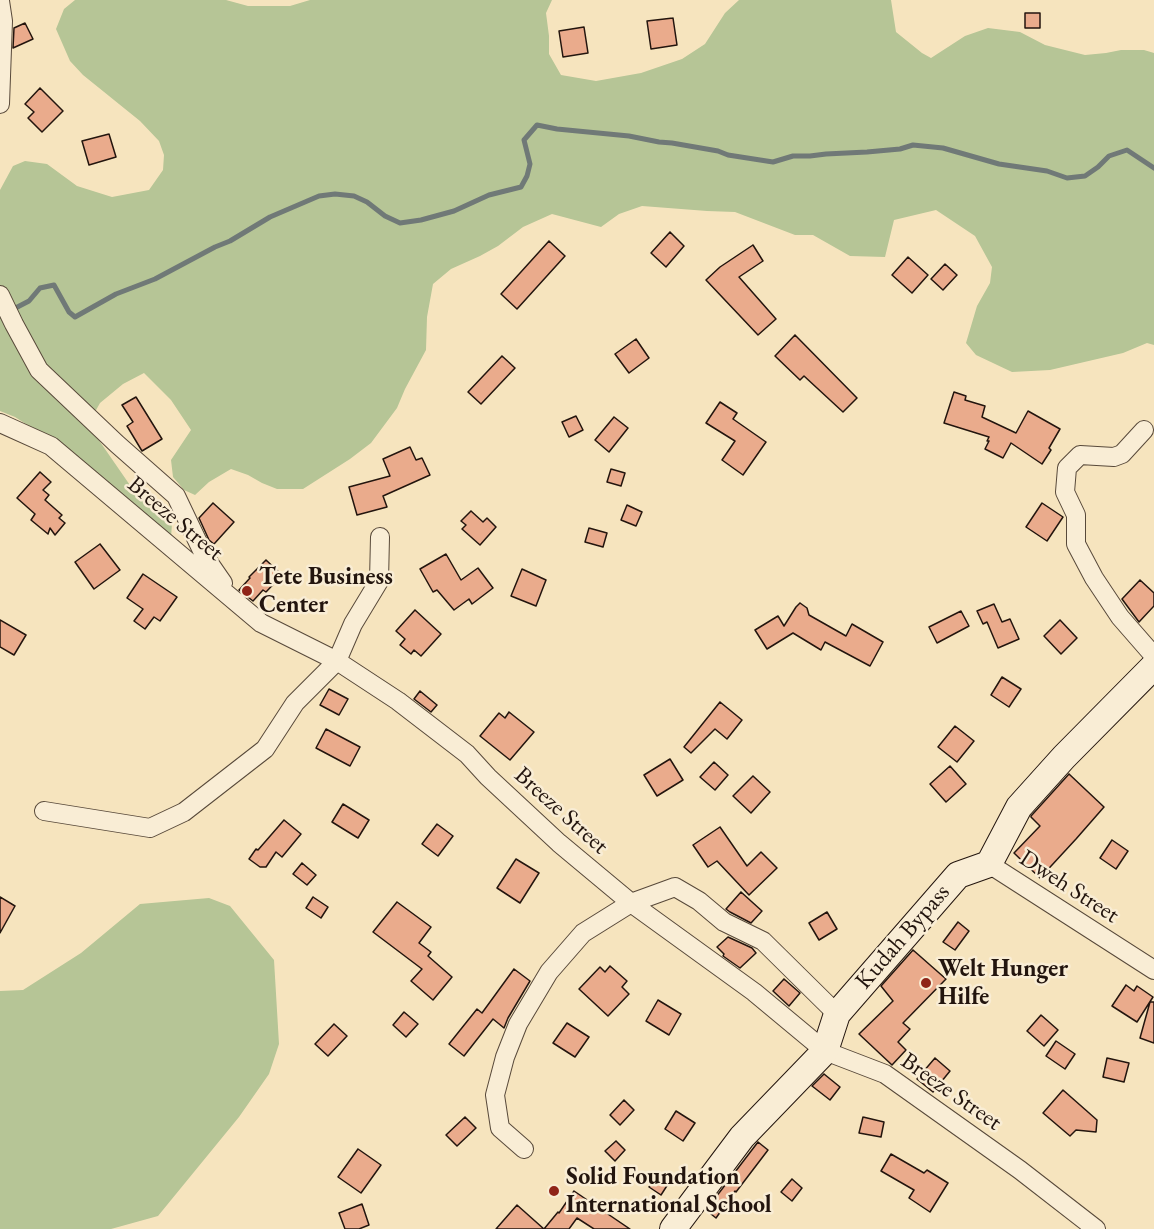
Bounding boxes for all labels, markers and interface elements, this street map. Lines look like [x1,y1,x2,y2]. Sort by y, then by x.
street label: Breeze Street [121,471,229,567]
place label: Tete Business Center [259,563,393,619]
marker: Tete Business Center [240,584,254,598]
street label: Breeze Street [508,761,614,861]
street label: Dweh Street [1014,844,1124,930]
street label: Kudah Bypass [850,879,956,995]
place label: Welt Hunger Hilfe [938,955,1068,1011]
marker: Welt Hunger Hilfe [919,976,933,990]
street label: Breeze Street [895,1047,1007,1137]
place label: Solid Foundation International School [566,1163,772,1219]
marker: Solid Foundation International School [547,1184,561,1198]

